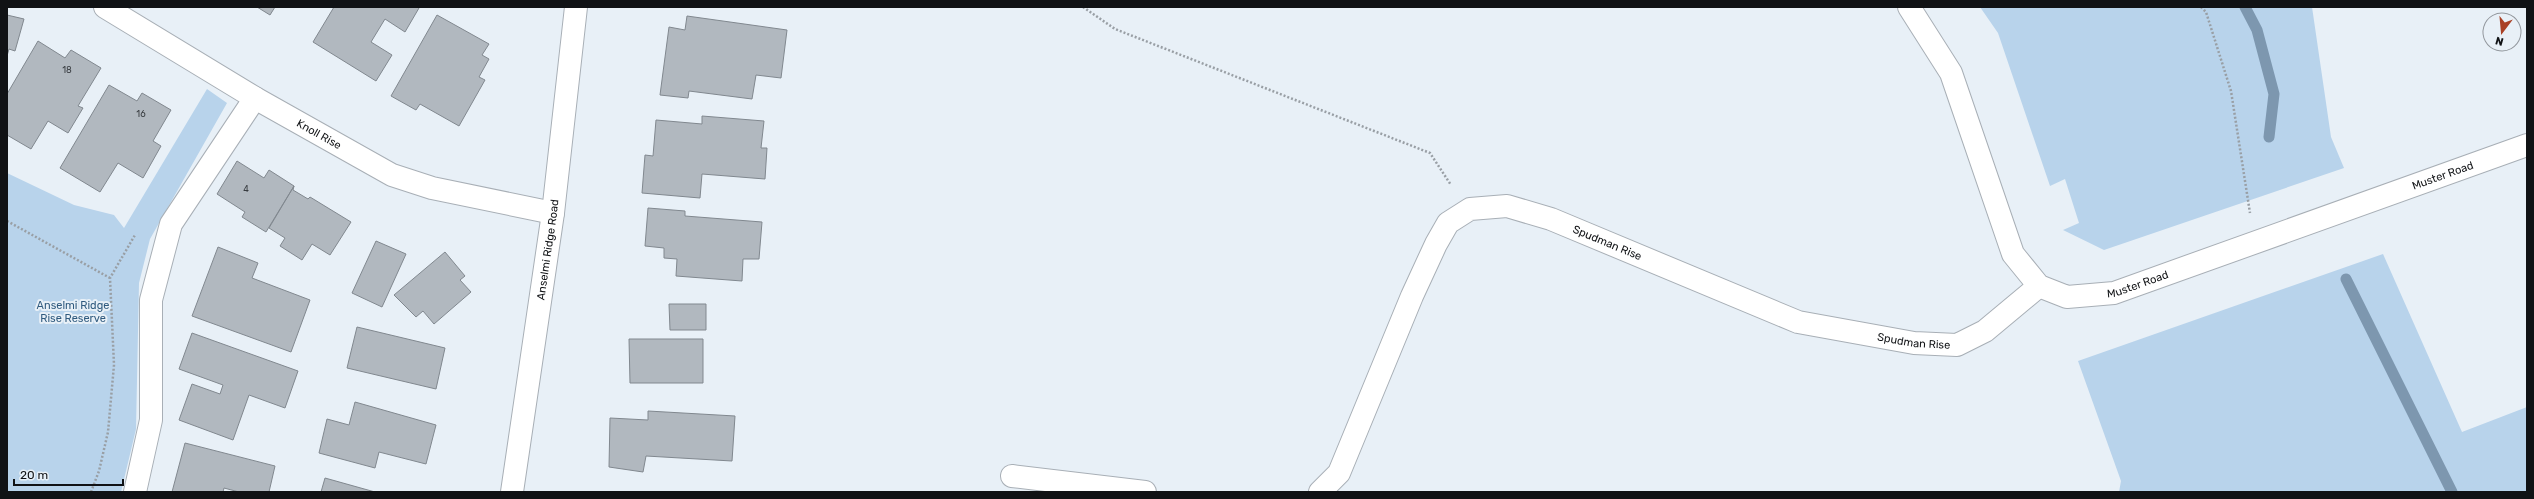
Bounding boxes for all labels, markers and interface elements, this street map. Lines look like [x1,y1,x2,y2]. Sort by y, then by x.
north arrow [2482,12,2522,52]
text: N [2494,34,2505,48]
house number: 18 [62,65,72,75]
house number: 16 [136,109,146,119]
street label: Knoll Rise [294,117,344,152]
street label: Muster Road [2410,159,2475,193]
house number: 4 [243,184,249,194]
street label: Anselmi Ridge Road [534,199,561,301]
street label: Spudman Rise [1571,223,1644,263]
street label: Muster Road [2106,268,2170,301]
park label: Anselmi Ridge Rise Reserve [37,299,109,325]
street label: Spudman Rise [1876,330,1951,352]
scale bar [14,461,123,487]
text: 20 m [20,468,48,482]

